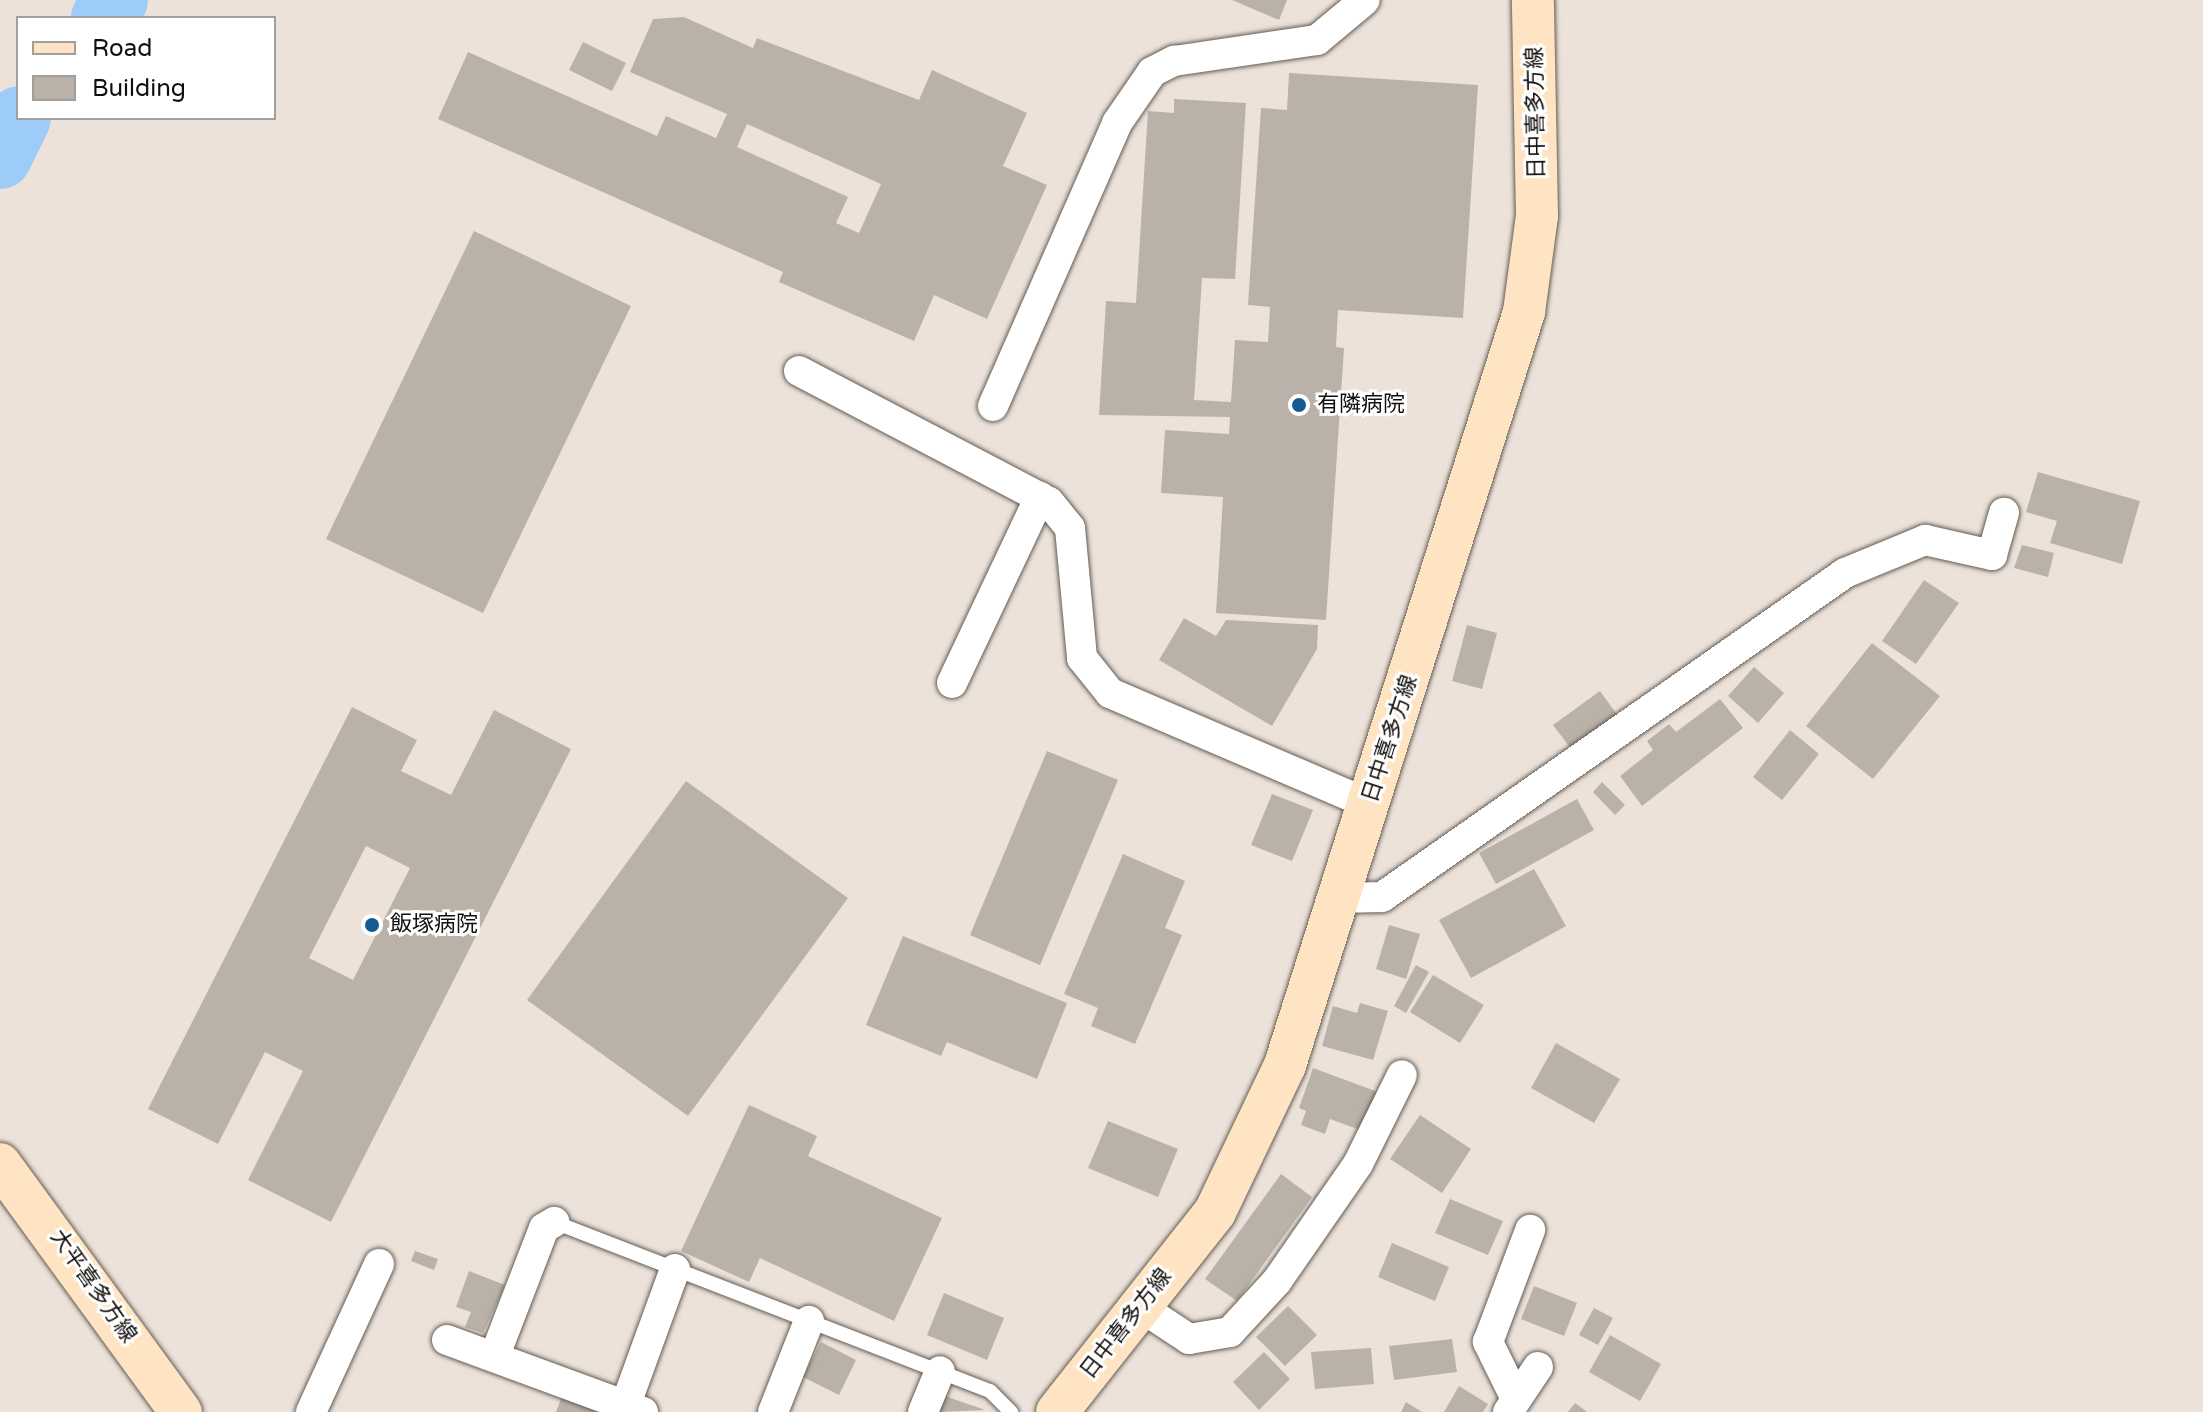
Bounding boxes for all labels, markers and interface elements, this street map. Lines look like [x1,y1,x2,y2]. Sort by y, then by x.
legend [16,16,276,120]
text: Road [92,34,152,63]
street label: 日中喜多方線 [1522,47,1550,179]
text: Building [92,74,186,103]
place label: 有隣病院 [1317,392,1405,418]
marker: 有隣病院 [1288,394,1310,416]
street label: 日中喜多方線 [1357,672,1423,806]
place label: 飯塚病院 [390,912,478,938]
marker: 飯塚病院 [361,914,383,936]
street label: 大平喜多方線 [44,1224,142,1348]
street label: 日中喜多方線 [1075,1264,1177,1384]

